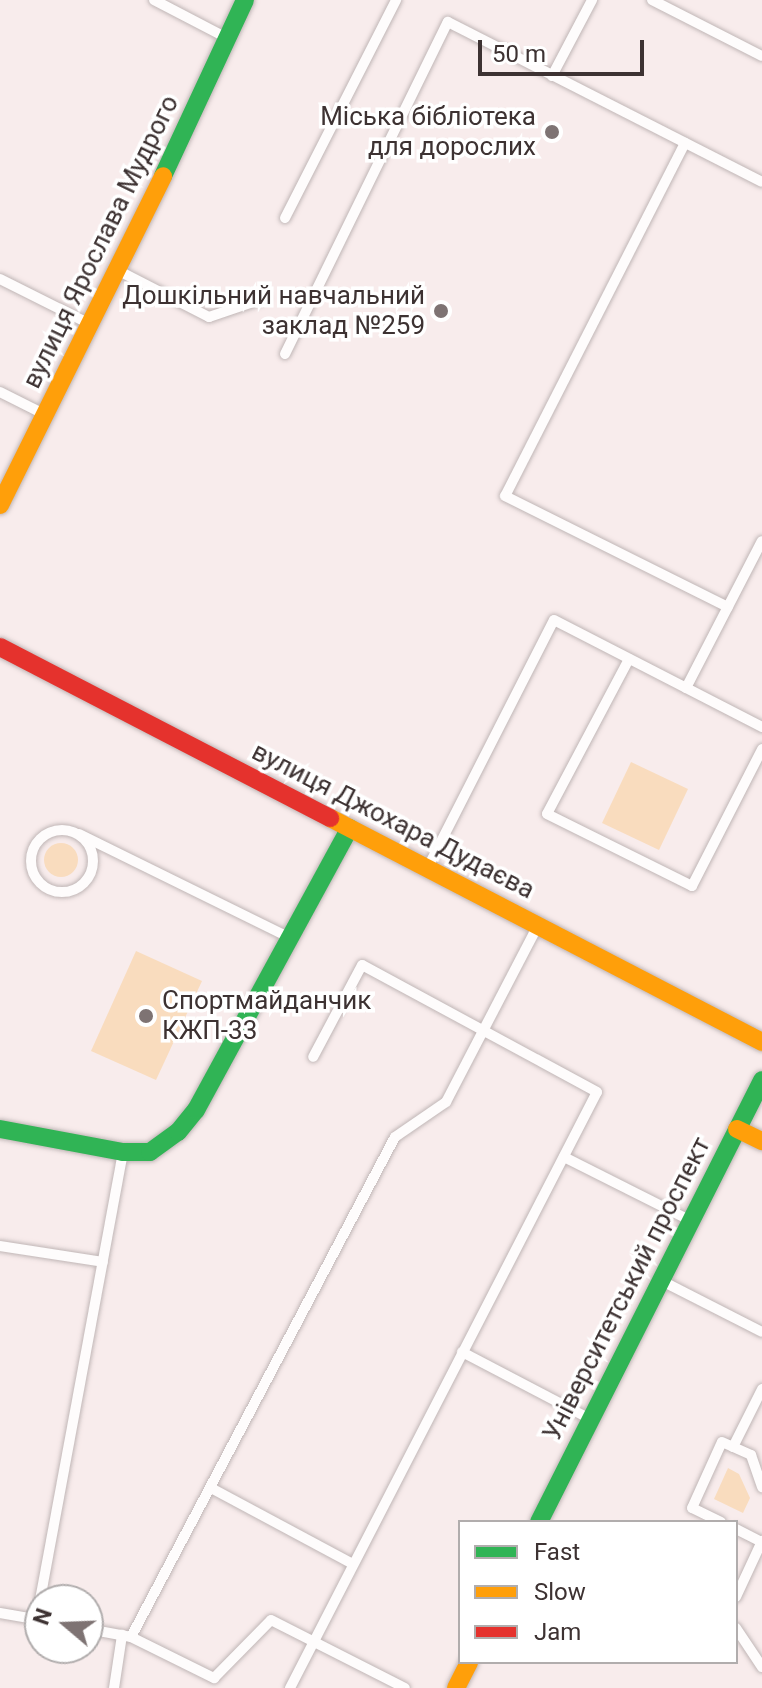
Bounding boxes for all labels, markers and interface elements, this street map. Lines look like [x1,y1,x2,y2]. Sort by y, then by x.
scale bar [482,24,648,74]
text: 50 m [492,40,546,68]
street label: вулиця Ярослава Мудрого [16,90,186,394]
place label: Міська бібліотека для дорослих [320,101,536,162]
marker: Міська бібліотека для дорослих [543,123,561,141]
place label: Дошкільний навчальний заклад №259 [122,280,425,342]
marker: Дошкільний навчальний заклад №259 [432,302,450,320]
street label: вулиця Джохара Дудаєва [247,736,539,906]
place label: Спортмайданчик КЖП-33 [162,985,371,1046]
marker: Спортмайданчик КЖП-33 [137,1007,155,1025]
street label: Університетський проспект [537,1132,717,1446]
legend [458,1520,738,1664]
text: Fast [534,1538,580,1566]
text: Slow [534,1578,586,1606]
north arrow [24,1584,104,1664]
text: N [28,1605,57,1628]
text: Jam [534,1618,581,1646]

